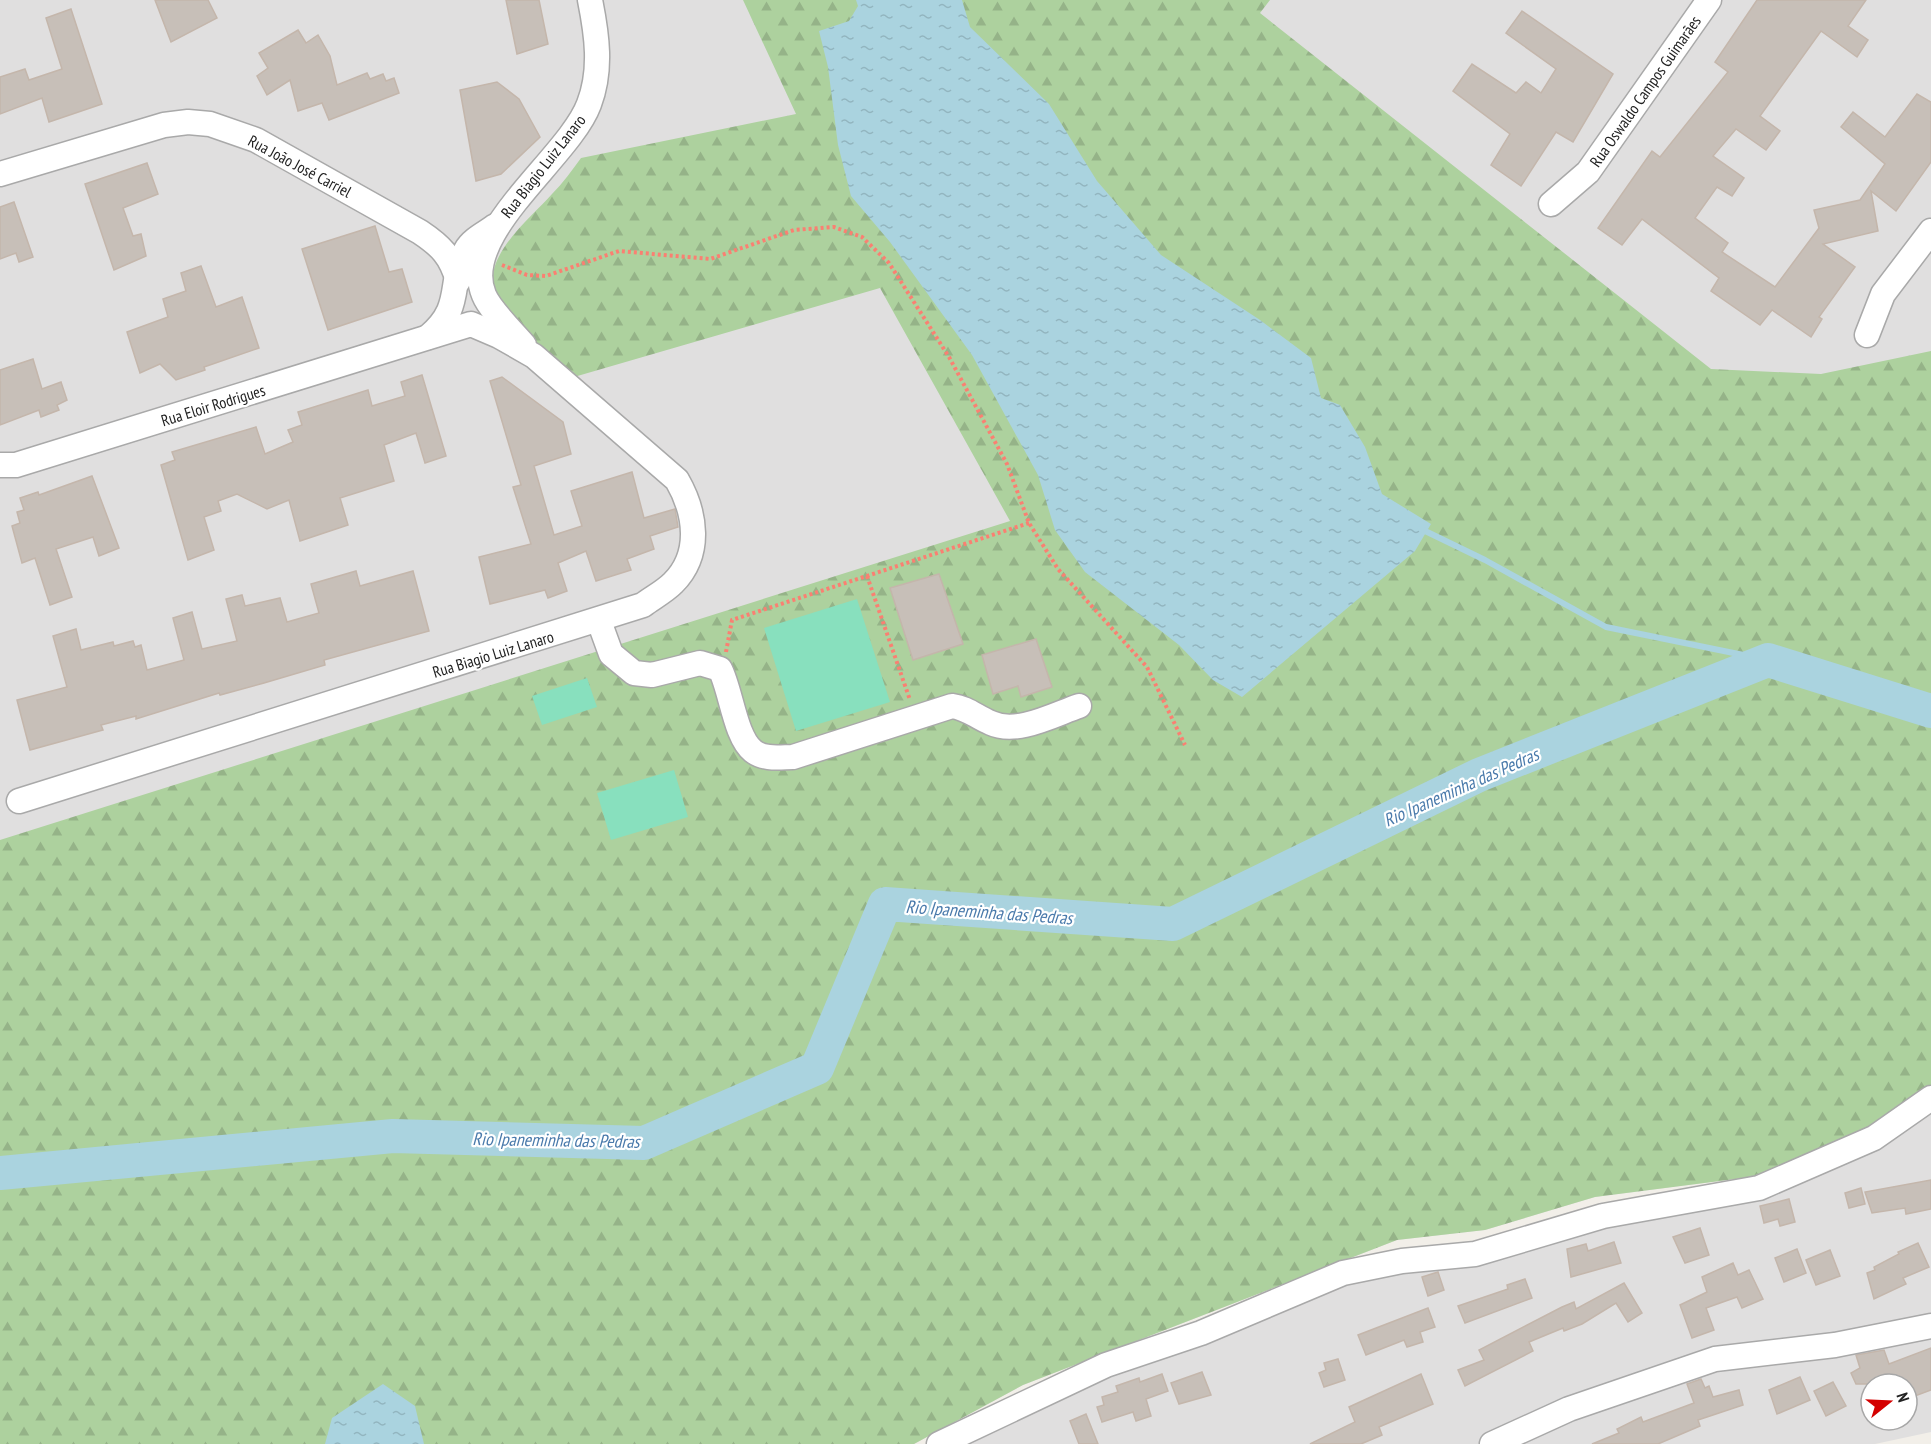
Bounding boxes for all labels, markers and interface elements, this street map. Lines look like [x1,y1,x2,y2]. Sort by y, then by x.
street label: Rua Oswaldo Campos Guimarães [1585,12,1705,170]
street label: Rua Biagio Luiz Lanaro [496,110,590,222]
street label: Rua João José Carriel [245,130,355,202]
street label: Rua Eloir Rodrigues [159,380,267,430]
street label: Rua Biagio Luiz Lanaro [430,626,556,682]
water label: Rio Ipaneminha das Pedras [1380,742,1544,831]
water label: Rio Ipaneminha das Pedras [905,895,1075,929]
water label: Rio Ipaneminha das Pedras [472,1127,642,1153]
north arrow [1859,1372,1919,1432]
text: N [1892,1390,1914,1405]

